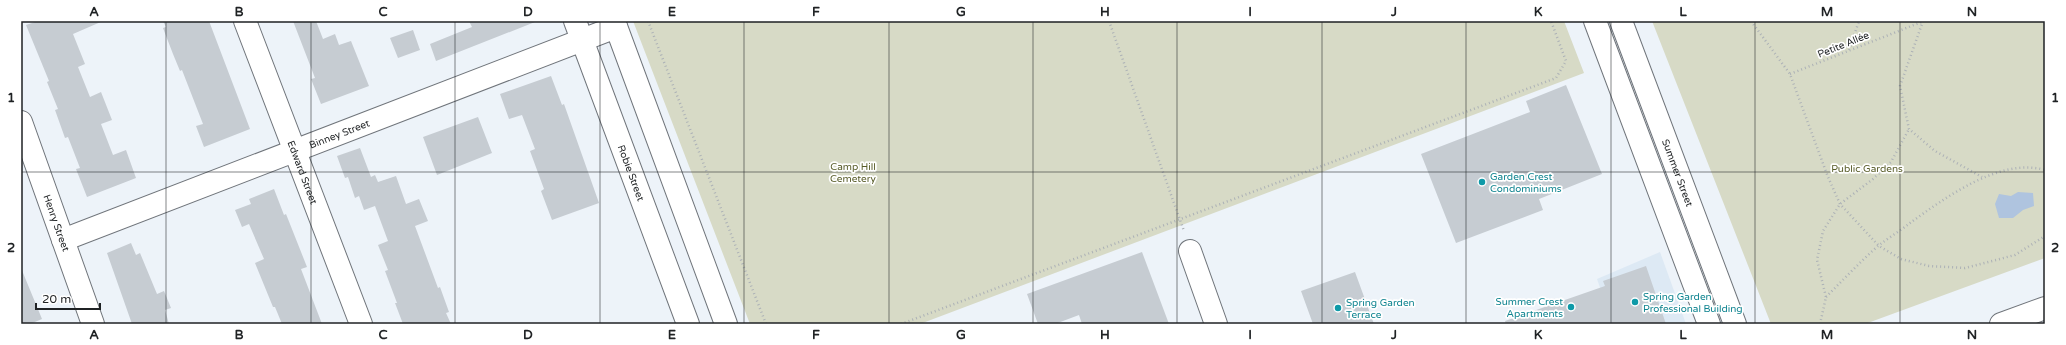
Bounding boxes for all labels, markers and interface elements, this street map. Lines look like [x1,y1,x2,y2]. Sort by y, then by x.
text: A [89,4,99,20]
text: B [234,4,244,20]
text: C [378,4,388,20]
text: D [523,4,533,20]
text: E [668,4,676,20]
text: F [812,4,820,20]
text: G [956,4,966,20]
text: H [1100,4,1110,20]
text: I [1248,4,1252,20]
text: J [1390,4,1397,20]
text: K [1534,4,1543,20]
text: L [1679,4,1687,20]
text: M [1821,4,1833,20]
text: N [1967,4,1977,20]
street label: Petite Allée [1816,29,1871,61]
text: 1 [7,90,15,106]
text: 1 [2051,90,2059,106]
street label: Binney Street [308,117,372,152]
street label: Summer Street [1659,137,1695,209]
street label: Edward Street [284,139,320,206]
street label: Robie Street [615,143,647,203]
park label: Camp Hill Cemetery [830,161,877,185]
park label: Public Gardens [1831,163,1903,175]
place label: Garden Crest Condominiums [1490,171,1562,195]
marker: Garden Crest Condominiums [1477,177,1487,187]
street label: Henry Street [40,193,72,253]
text: 2 [7,240,15,256]
text: 2 [2051,240,2059,256]
scale bar [36,285,100,311]
place label: Spring Garden Professional Building [1643,291,1743,315]
text: 20 m [42,292,71,306]
place label: Summer Crest Apartments [1496,296,1563,320]
place label: Spring Garden Terrace [1346,297,1415,321]
marker: Spring Garden Professional Building [1630,297,1640,307]
marker: Summer Crest Apartments [1566,302,1576,312]
marker: Spring Garden Terrace [1333,303,1343,313]
text: A [89,327,99,343]
text: B [234,327,244,343]
text: C [378,327,388,343]
text: D [523,327,533,343]
text: E [668,327,676,343]
text: F [812,327,820,343]
text: G [956,327,966,343]
text: H [1100,327,1110,343]
text: I [1248,327,1252,343]
text: J [1390,327,1397,343]
text: K [1534,327,1543,343]
text: L [1679,327,1687,343]
text: M [1821,327,1833,343]
text: N [1967,327,1977,343]

